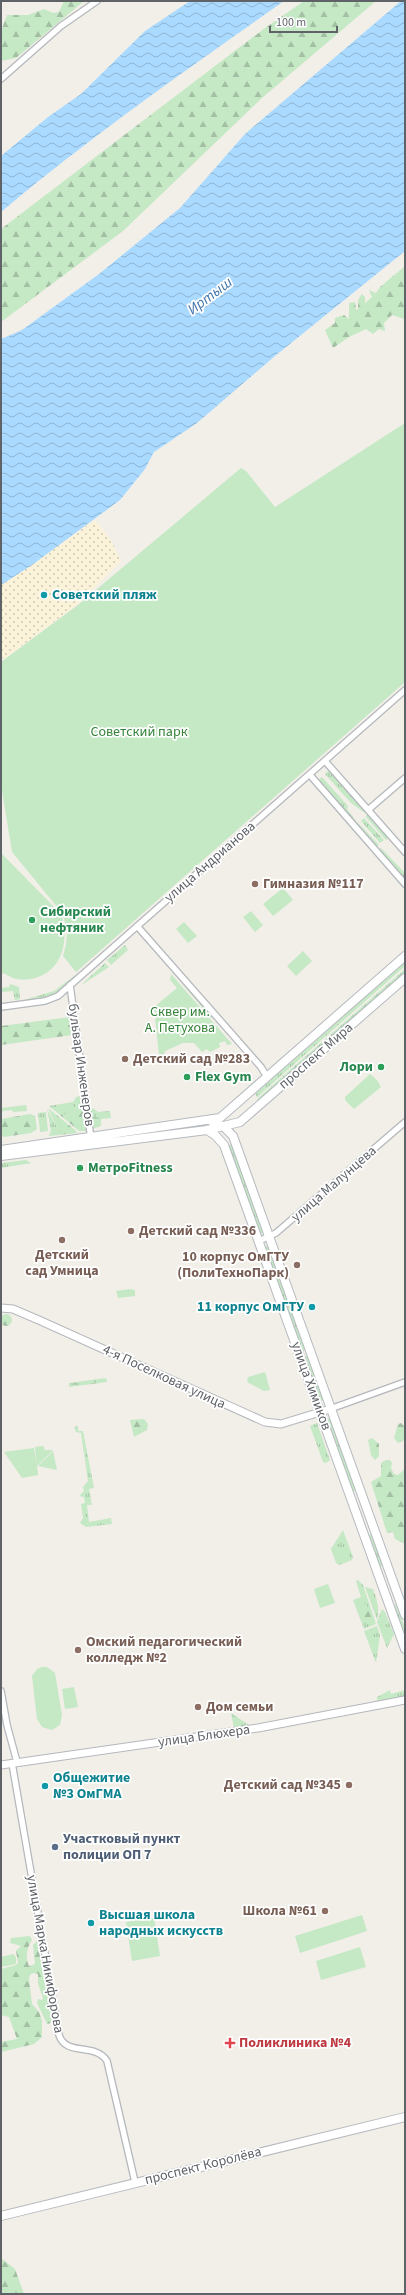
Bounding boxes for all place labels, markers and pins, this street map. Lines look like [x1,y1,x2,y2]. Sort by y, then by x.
place label: Советский пляж [52,585,157,605]
marker: Советский пляж [39,590,49,600]
place label: Гимназия №117 [263,874,364,894]
marker: Гимназия №117 [250,879,260,889]
place label: Сибирский нефтяник [40,902,111,938]
marker: Сибирский нефтяник [27,915,37,925]
place label: Детский сад №283 [133,1049,250,1069]
marker: Детский сад №283 [120,1054,130,1064]
place label: Лори [339,1057,373,1077]
marker: Лори [376,1062,386,1072]
place label: Flex Gym [195,1067,252,1087]
marker: Flex Gym [182,1072,192,1082]
place label: МетроFitness [88,1158,173,1178]
marker: МетроFitness [75,1163,85,1173]
place label: Детский сад №336 [139,1221,256,1241]
marker: Детский сад №336 [126,1226,136,1236]
marker: Детский сад Умница [57,1235,67,1245]
place label: Детский сад Умница [25,1245,99,1281]
place label: 10 корпус ОмГТУ (ПолиТехноПарк) [177,1247,289,1283]
marker: 10 корпус ОмГТУ (ПолиТехноПарк) [292,1260,302,1270]
place label: 11 корпус ОмГТУ [197,1297,304,1317]
marker: 11 корпус ОмГТУ [307,1302,317,1312]
place label: Омский педагогический колледж №2 [86,1632,242,1668]
marker: Омский педагогический колледж №2 [73,1645,83,1655]
place label: Дом семьи [206,1697,273,1717]
marker: Дом семьи [193,1702,203,1712]
place label: Общежитие №3 ОмГМА [53,1768,130,1804]
place label: Детский сад №345 [224,1775,341,1795]
marker: Детский сад №345 [344,1780,354,1790]
marker: Общежитие №3 ОмГМА [40,1781,50,1791]
place label: Участковый пункт полиции ОП 7 [63,1829,180,1865]
marker: Участковый пункт полиции ОП 7 [50,1842,60,1852]
place label: Школа №61 [243,1901,317,1921]
place label: Высшая школа народных искусств [99,1905,223,1941]
marker: Школа №61 [320,1906,330,1916]
marker: Высшая школа народных искусств [86,1918,96,1928]
place label: Поликлиника №4 [239,2033,352,2053]
marker: Поликлиника №4 [224,2037,236,2049]

